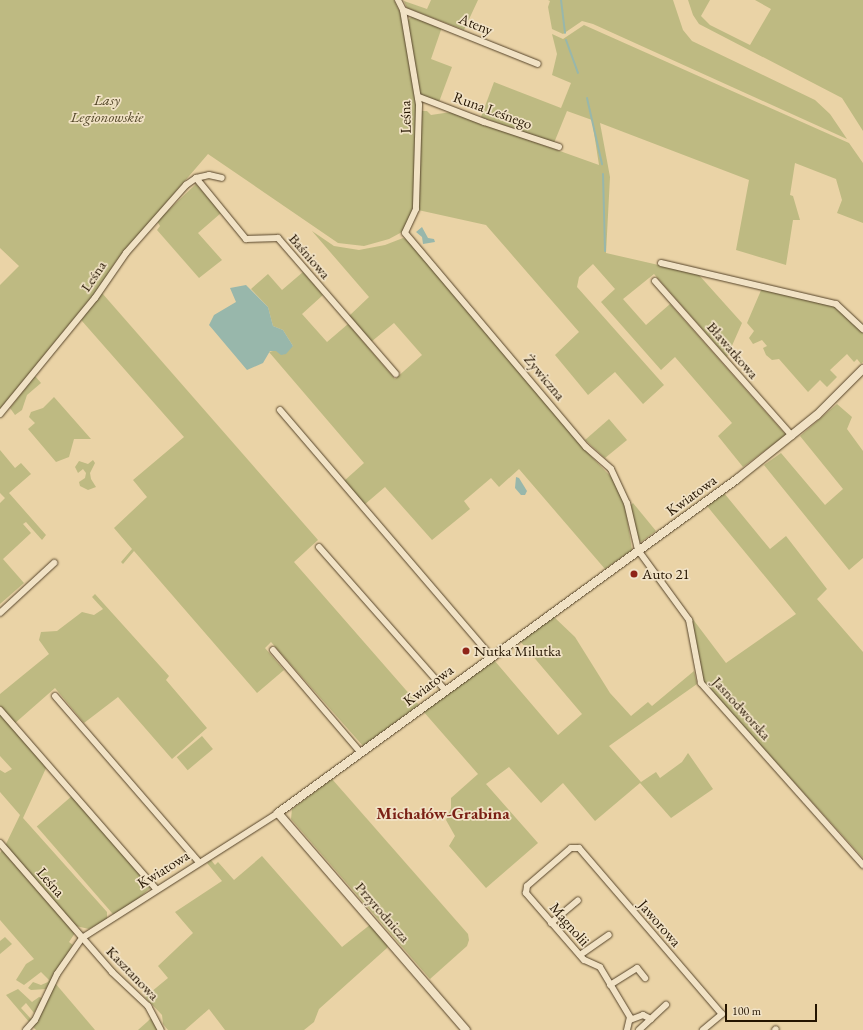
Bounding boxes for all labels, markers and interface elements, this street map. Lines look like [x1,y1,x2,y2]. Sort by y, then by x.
street label: Ateny [456,9,496,39]
street label: Runa Leśnego [451,87,535,133]
park label: Lasy Legionowskie [71,90,143,125]
street label: Leśna [396,100,414,134]
street label: Baśniowa [285,230,335,282]
street label: Leśna [76,257,110,295]
street label: Bławatkowa [703,318,763,382]
street label: Żywiczna [520,350,570,404]
street label: Kwiatowa [662,471,720,519]
place label: Auto 21 [642,565,690,583]
marker: Auto 21 [629,569,639,579]
place label: Nutka Milutka [474,642,561,660]
marker: Nutka Milutka [461,646,471,656]
street label: Kwiatowa [399,660,457,710]
street label: Jasnodworska [709,673,775,743]
district label: Michałów-Grabina [376,804,510,824]
street label: Kwiatowa [134,846,192,892]
street label: Leśna [33,864,69,900]
street label: Przyrodnicza [352,878,414,946]
street label: Jaworowa [635,896,685,950]
street label: Magnolii [546,899,594,949]
street label: Kasztanowa [103,942,163,1004]
scale bar [727,996,819,1022]
text: 100 m [732,1003,761,1019]

